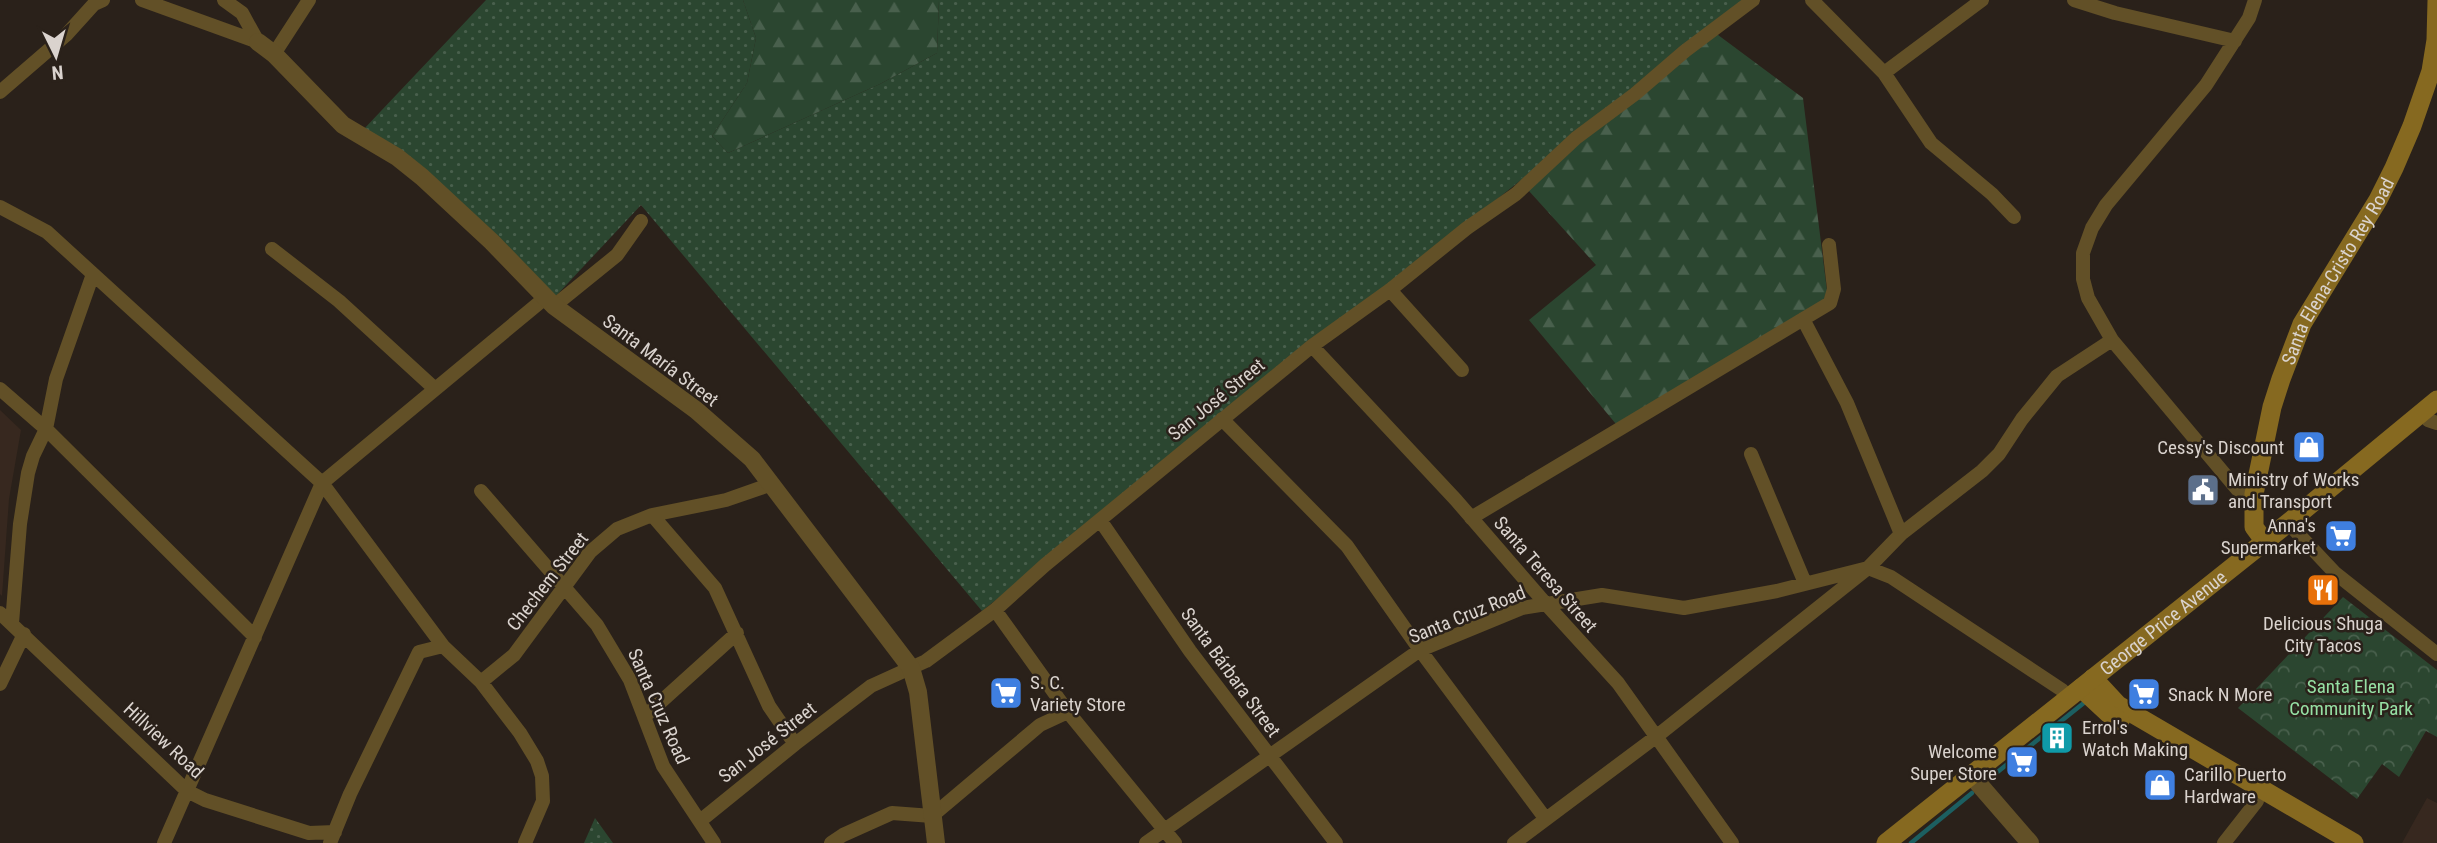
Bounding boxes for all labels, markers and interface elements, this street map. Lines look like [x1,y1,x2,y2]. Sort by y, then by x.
north arrow [21,21,91,91]
text: N [51,60,64,84]
street label: Santa Elena-Cristo Rey Road [2277,174,2399,368]
street label: Santa María Street [598,309,723,411]
street label: San José Street [1163,353,1269,445]
shop icon: Cessy's Discount [2290,428,2328,466]
place label: Cessy's Discount [2157,436,2284,459]
place label: Ministry of Works and Transport [2228,468,2359,513]
public building icon: Ministry of Works and Transport [2184,471,2222,509]
street label: Santa Teresa Street [1489,512,1602,637]
place label: Anna's Supermarket [2221,514,2316,559]
supermarket icon: Anna's Supermarket [2322,517,2360,555]
street label: Chechem Street [502,527,593,635]
street label: George Price Avenue [2095,565,2231,680]
restaurant icon: Delicious Shuga City Tacos [2304,571,2342,609]
street label: Santa Cruz Road [1405,581,1529,648]
street label: Santa Bárbara Street [1176,603,1285,741]
place label: Delicious Shuga City Tacos [2263,612,2383,657]
street label: Santa Cruz Road [623,645,694,767]
place label: S. C. Variety Store [1030,671,1126,716]
supermarket icon: S. C. Variety Store [987,674,1025,712]
supermarket icon: Snack N More [2125,675,2163,713]
park label: Santa Elena Community Park [2289,675,2413,720]
place label: Snack N More [2168,683,2272,706]
street label: Hillview Road [119,697,208,783]
street label: San José Street [714,697,821,788]
place label: Errol's Watch Making [2082,716,2188,761]
building icon: Errol's Watch Making [2038,719,2076,757]
place label: Welcome Super Store [1910,740,1997,785]
supermarket icon: Welcome Super Store [2003,743,2041,781]
place label: Carillo Puerto Hardware [2184,763,2287,808]
shop icon: Carillo Puerto Hardware [2141,766,2179,804]

